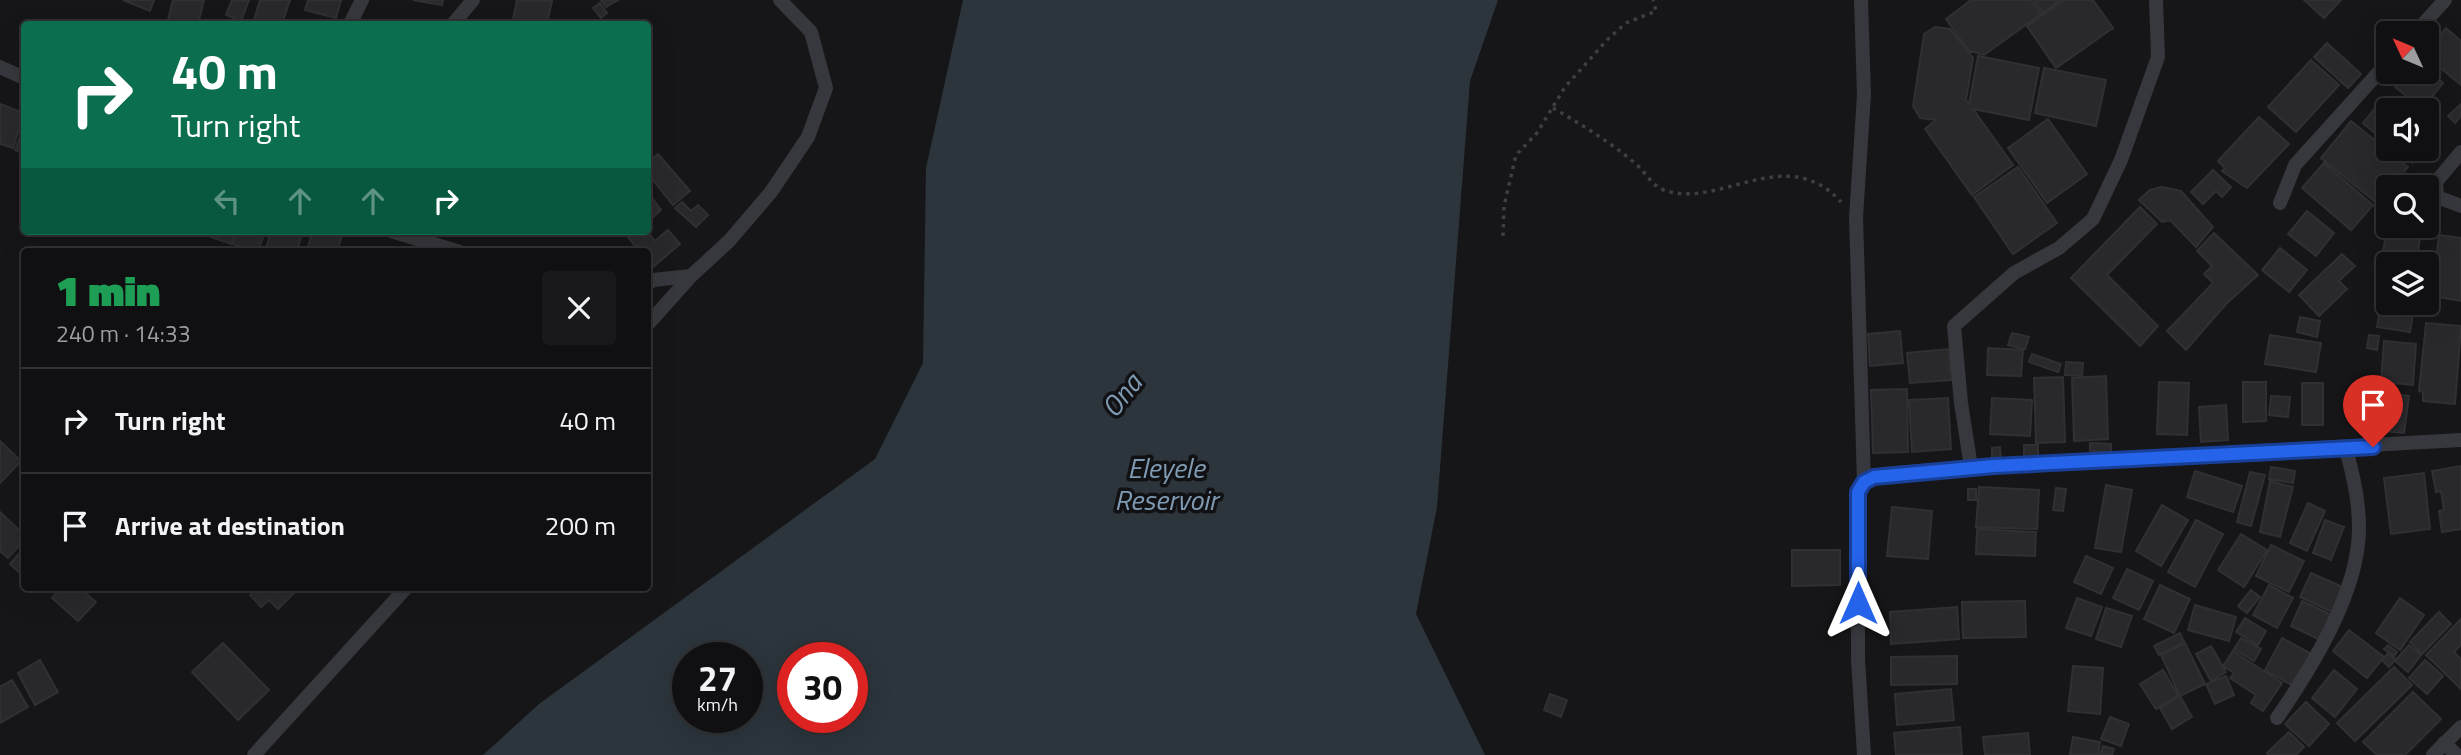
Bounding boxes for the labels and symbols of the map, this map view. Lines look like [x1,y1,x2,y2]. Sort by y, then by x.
north arrow [2376,21,2440,84]
water label: Ona [1090,362,1153,426]
pin [2343,375,2403,447]
water label: Eleyele Reservoir [1114,446,1221,521]
position arrow [1821,566,1895,640]
speed limit sign: 30 [777,642,868,733]

